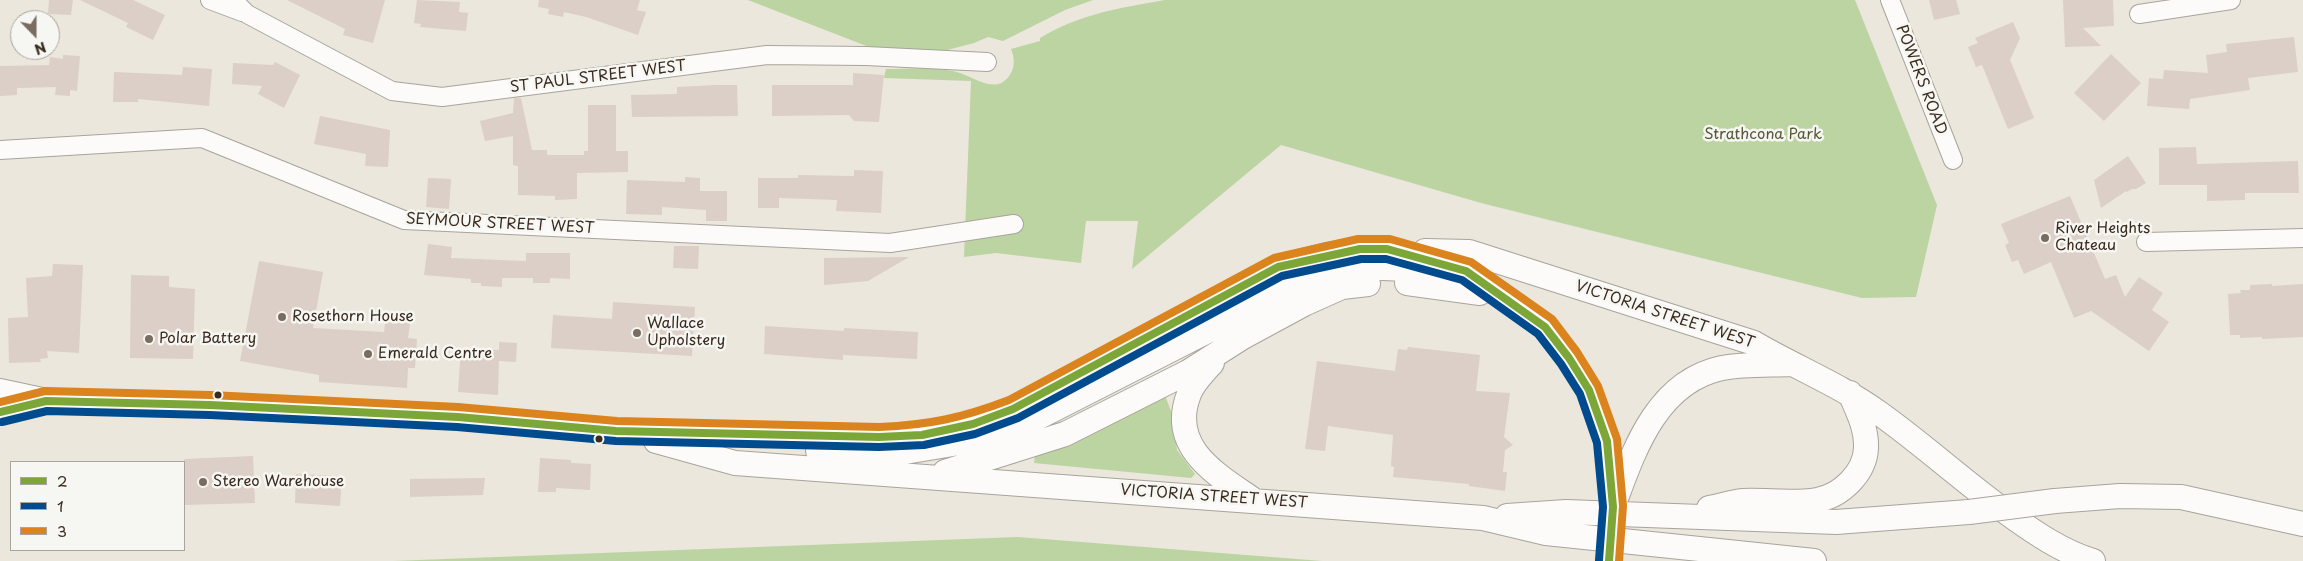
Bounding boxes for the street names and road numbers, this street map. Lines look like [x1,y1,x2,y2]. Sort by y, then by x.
street label: POWERS ROAD [1892,23,1950,137]
street label: ST PAUL STREET WEST [509,57,687,97]
street label: SEYMOUR STREET WEST [405,210,595,238]
street label: VICTORIA STREET WEST [1573,278,1757,352]
street label: VICTORIA STREET WEST [1120,481,1308,513]

